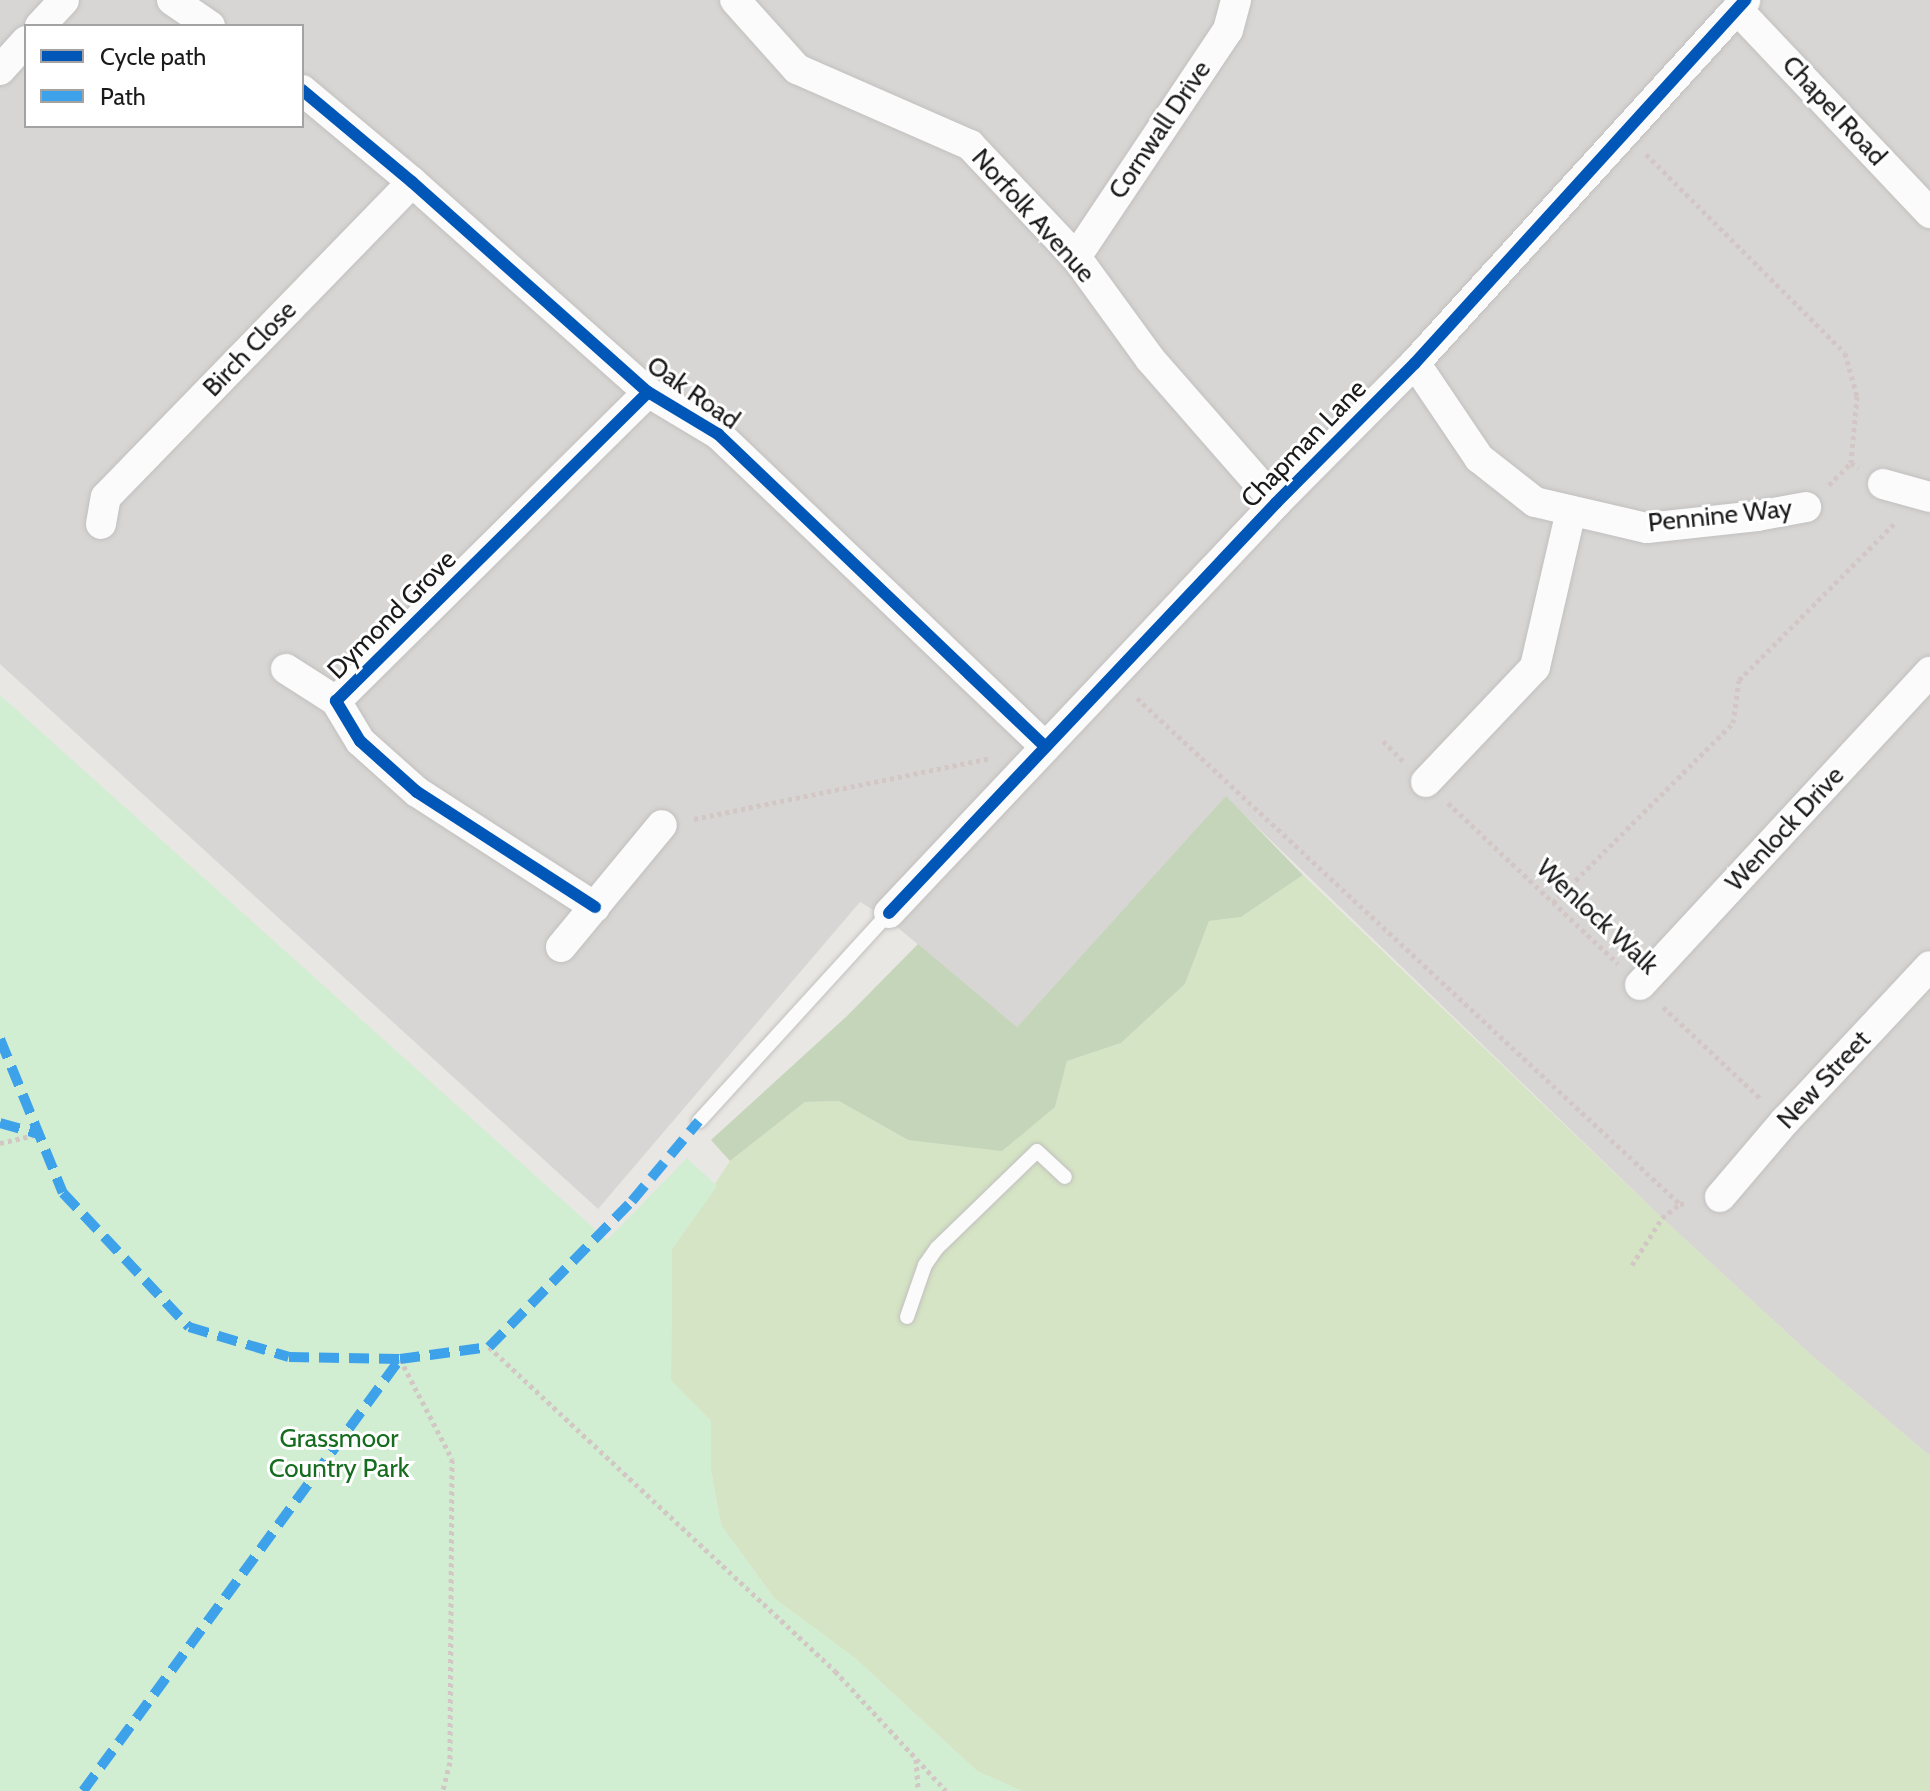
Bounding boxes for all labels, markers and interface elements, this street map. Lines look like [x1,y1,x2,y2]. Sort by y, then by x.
legend [24,24,304,128]
text: Cycle path [100,42,206,71]
street label: Chapel Road [1775,50,1893,172]
street label: Cornwall Drive [1102,55,1218,205]
text: Path [100,82,146,111]
street label: Norfolk Avenue [965,143,1101,289]
street label: Birch Close [197,295,303,403]
street label: Oak Road [641,350,745,436]
street label: Chapman Lane [1235,373,1373,515]
street label: Pennine Way [1646,493,1794,539]
street label: Dymond Grove [321,544,463,686]
street label: Wenlock Drive [1719,760,1851,898]
street label: Wenlock Walk [1530,853,1664,981]
street label: New Street [1771,1024,1877,1136]
park label: Grassmoor Country Park [269,1423,409,1484]

